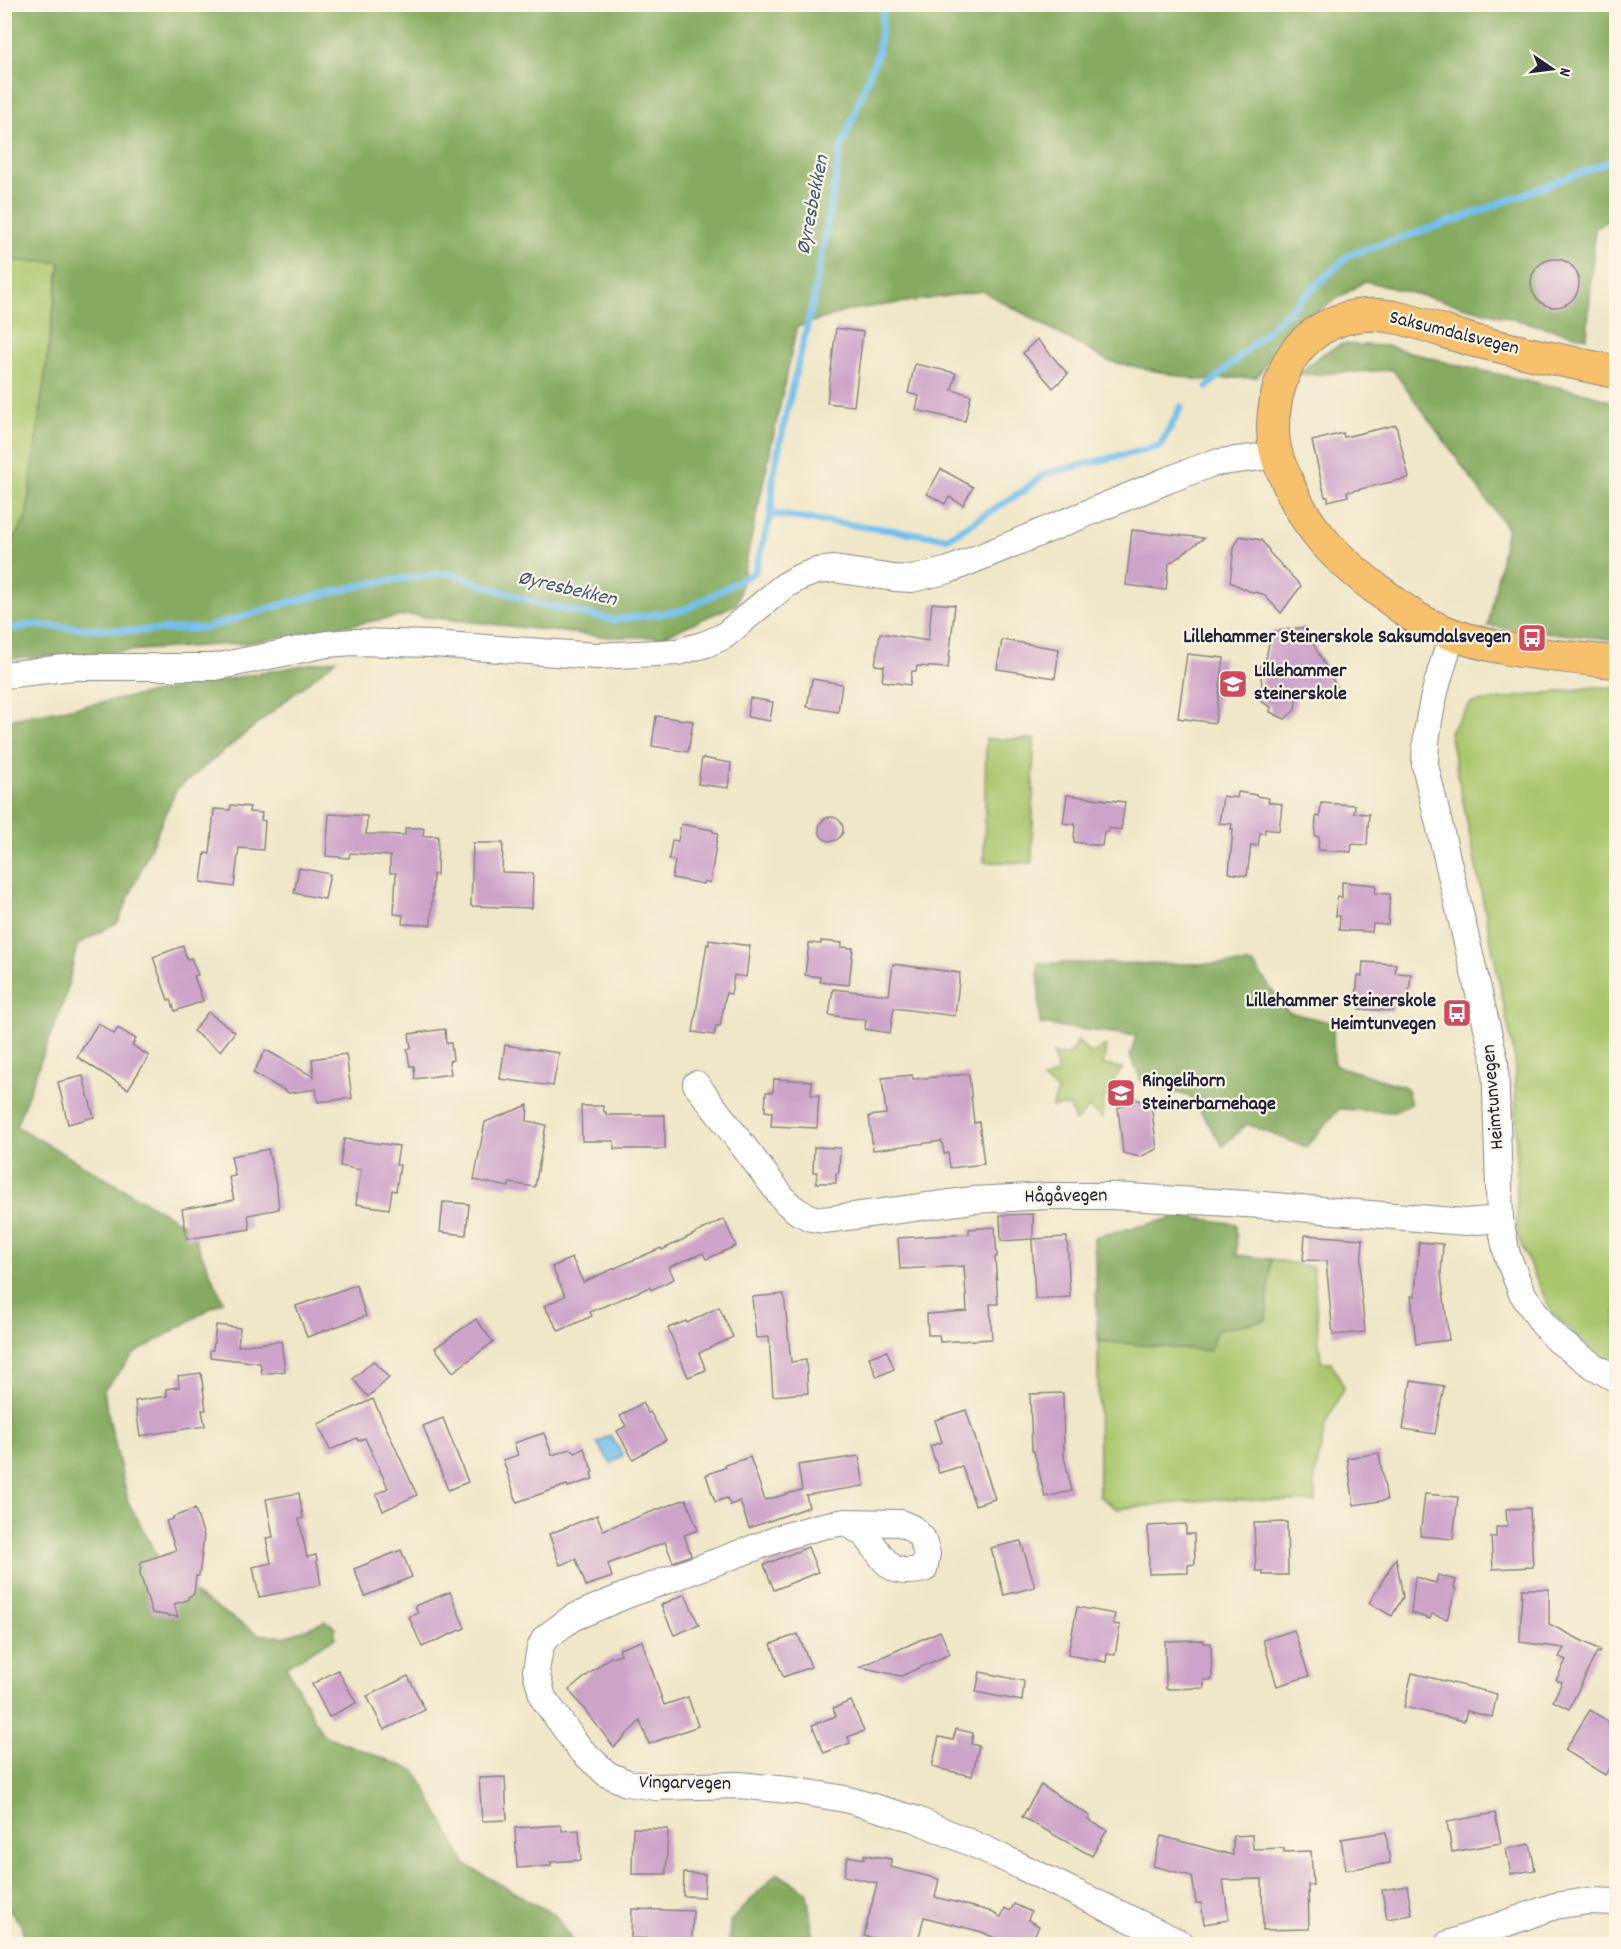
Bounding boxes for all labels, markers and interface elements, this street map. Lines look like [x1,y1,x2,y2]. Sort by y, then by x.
north arrow [1522,39,1582,99]
text: N [1552,65,1576,79]
water label: Øyresbekken [790,152,839,257]
street label: Saksumdalsvegen [1386,304,1522,364]
water label: Øyresbekken [515,564,621,616]
bus stop icon: Lillehammer Steinerskole Saksumdalsvegen [1516,622,1548,654]
place label: Lillehammer Steinerskole Saksumdalsvegen [1183,624,1511,652]
place label: Lillehammer steinerskole [1254,658,1347,709]
school or university icon: Lillehammer steinerskole [1217,668,1249,700]
place label: Lillehammer Steinerskole Heimtunvegen [1246,988,1436,1039]
bus stop icon: Lillehammer Steinerskole Heimtunvegen [1441,997,1473,1029]
street label: Heimtunvegen [1475,1043,1513,1151]
place label: Ringelihorn Steinerbarnehage [1142,1068,1276,1119]
school or university icon: Ringelihorn Steinerbarnehage [1105,1077,1137,1109]
street label: Hågåvegen [1024,1182,1108,1212]
street label: Vingarvegen [639,1769,731,1799]

